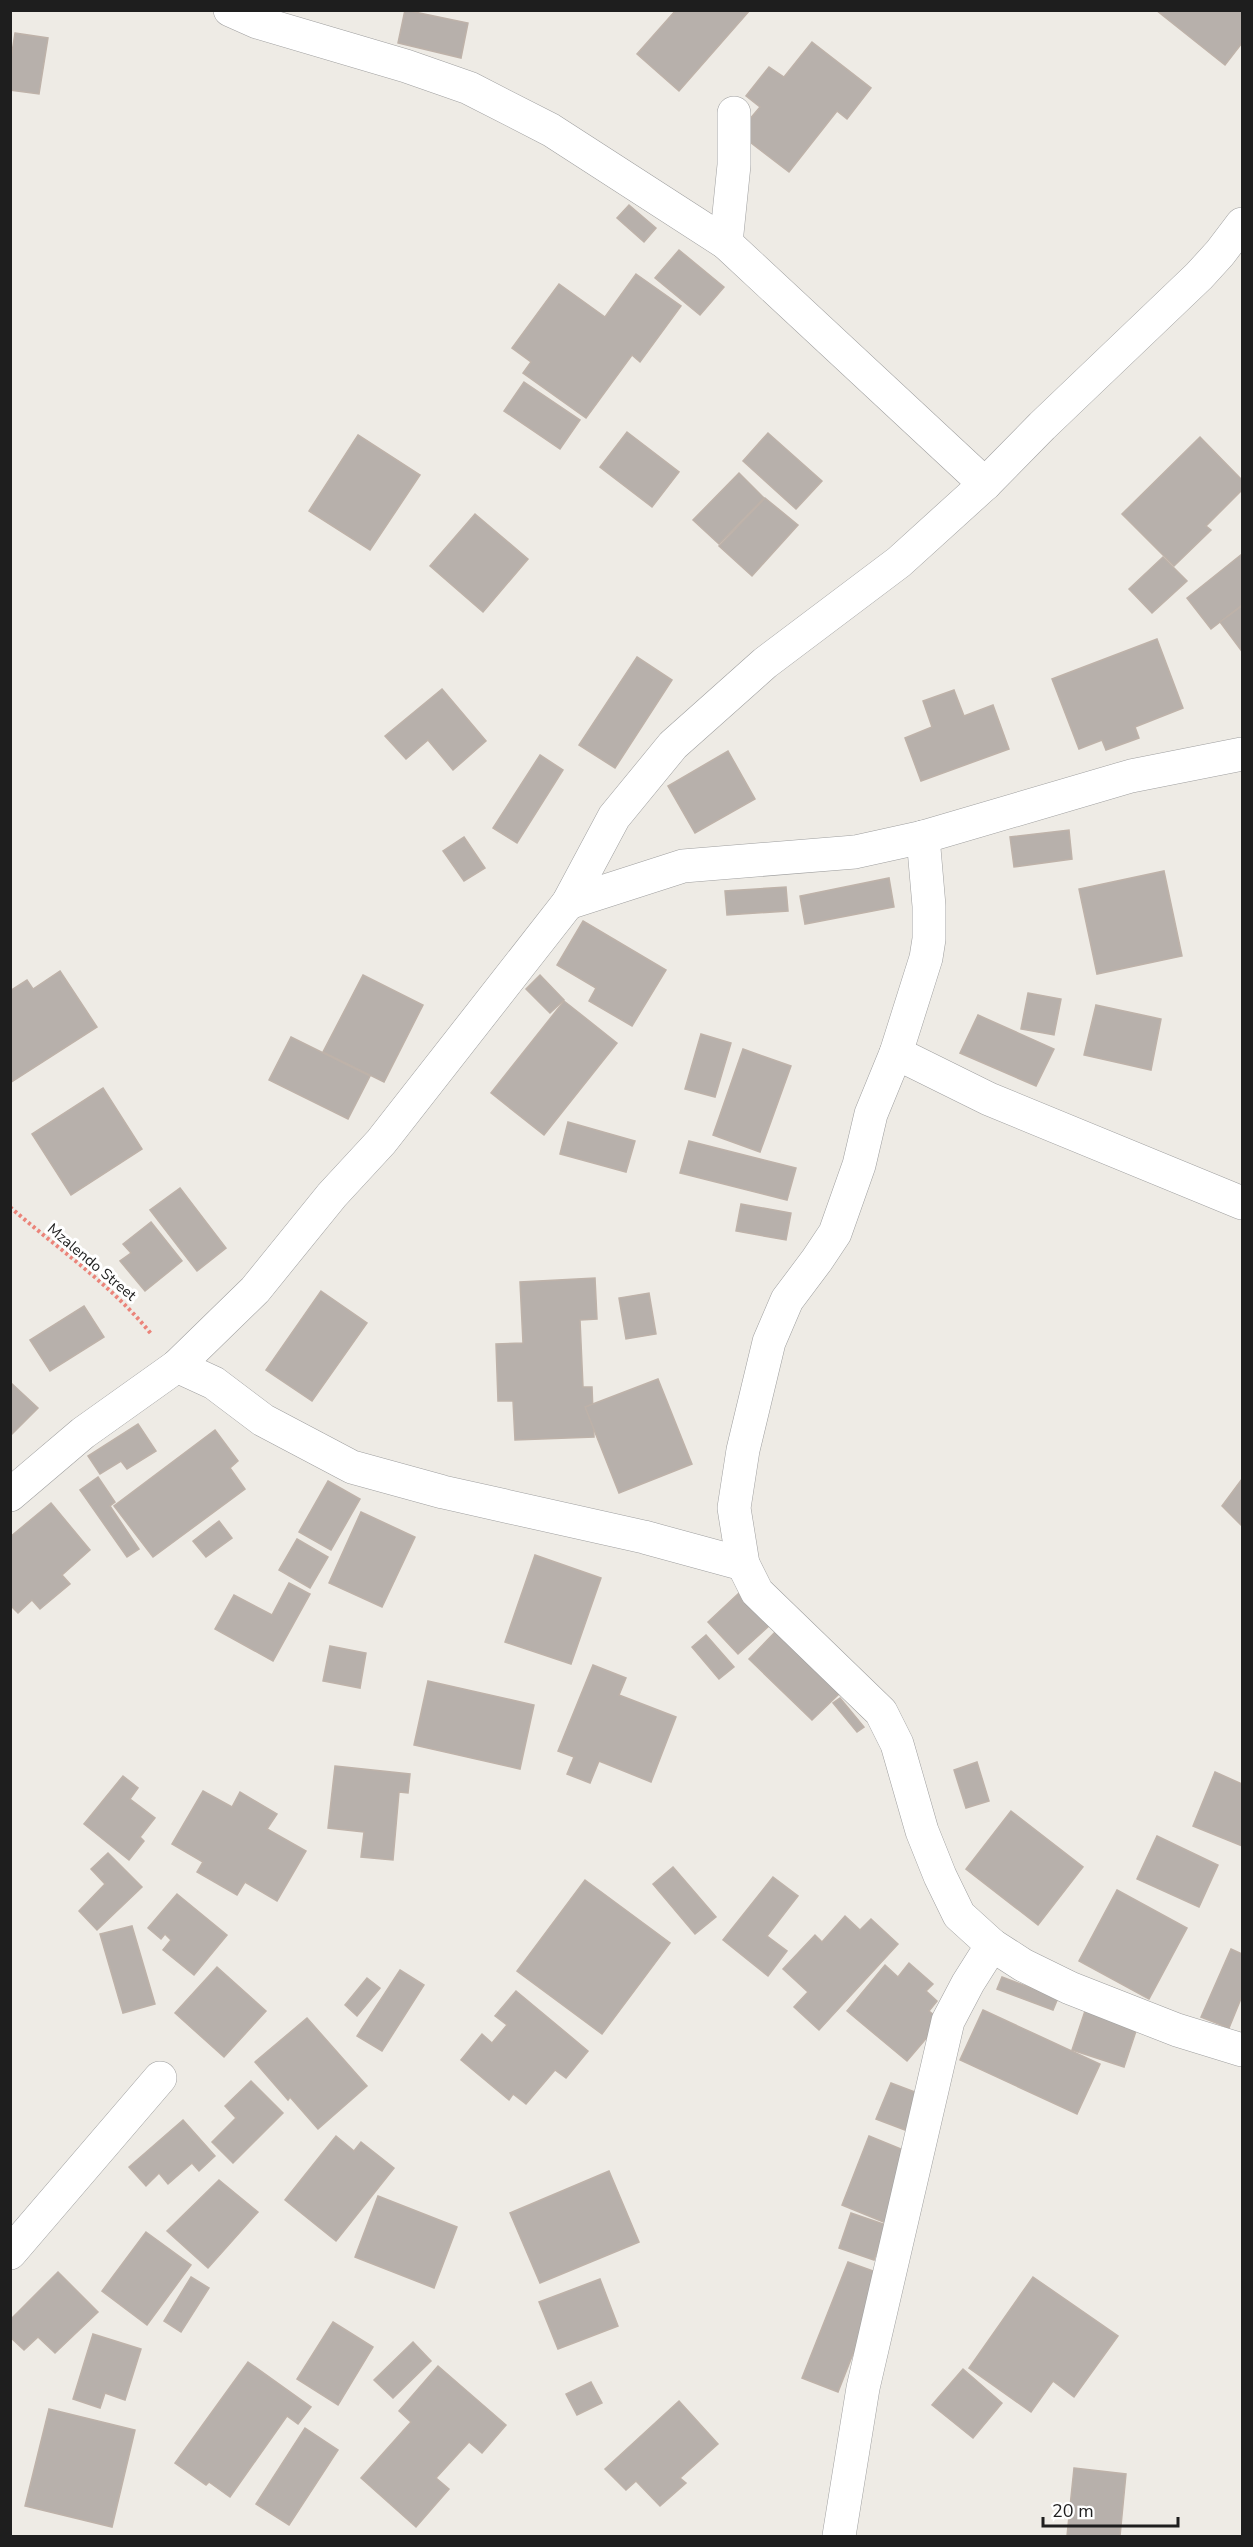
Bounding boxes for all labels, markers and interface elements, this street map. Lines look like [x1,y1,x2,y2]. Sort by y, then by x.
street label: Mzalendo Street [43,1219,141,1306]
scale bar [1043,2490,1178,2528]
text: 20 m [1052,2499,1094,2523]

